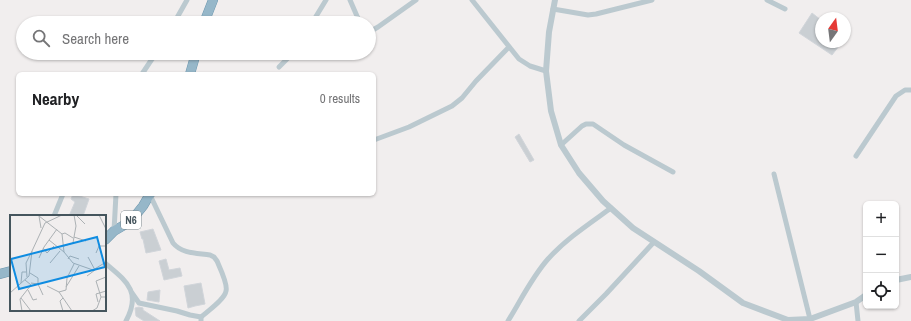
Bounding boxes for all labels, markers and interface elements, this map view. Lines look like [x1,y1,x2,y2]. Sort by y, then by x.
north arrow [815,12,851,48]
search box [16,16,376,60]
icon: search [30,27,52,49]
text: Search here [62,28,129,49]
text: Nearby [32,87,79,110]
text: 0 results [320,90,360,107]
map controls [863,201,899,309]
button: + [863,201,899,237]
road number: N6 [121,211,141,229]
inset map [10,215,106,311]
button: − [863,237,899,273]
button: locate [863,273,899,309]

